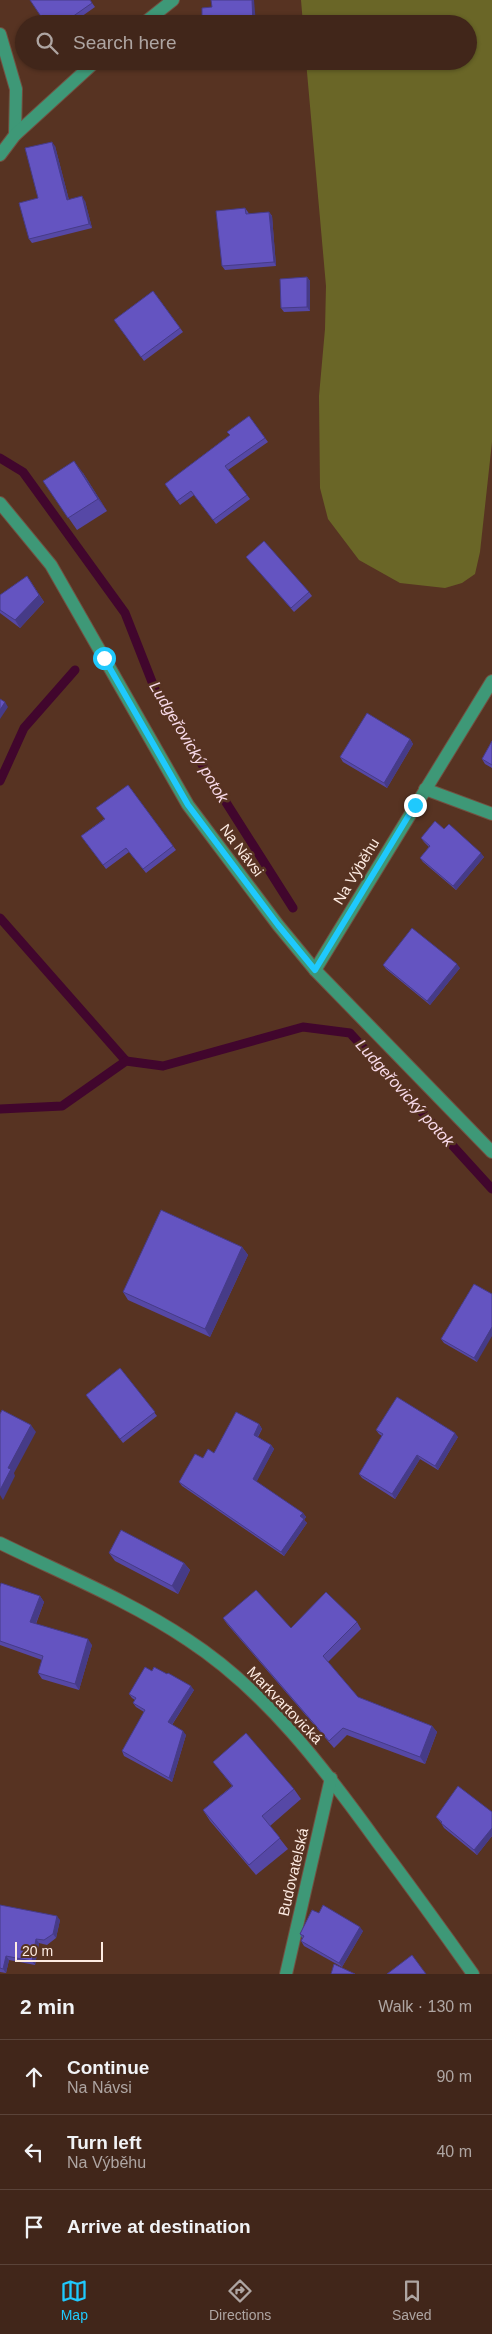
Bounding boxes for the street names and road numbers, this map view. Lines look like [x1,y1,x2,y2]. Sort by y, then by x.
street label: Na Návsi [217,821,267,879]
street label: Na Výběhu [330,835,382,907]
street label: Markvartovická [244,1663,327,1748]
street label: Budovatelská [275,1826,312,1918]

